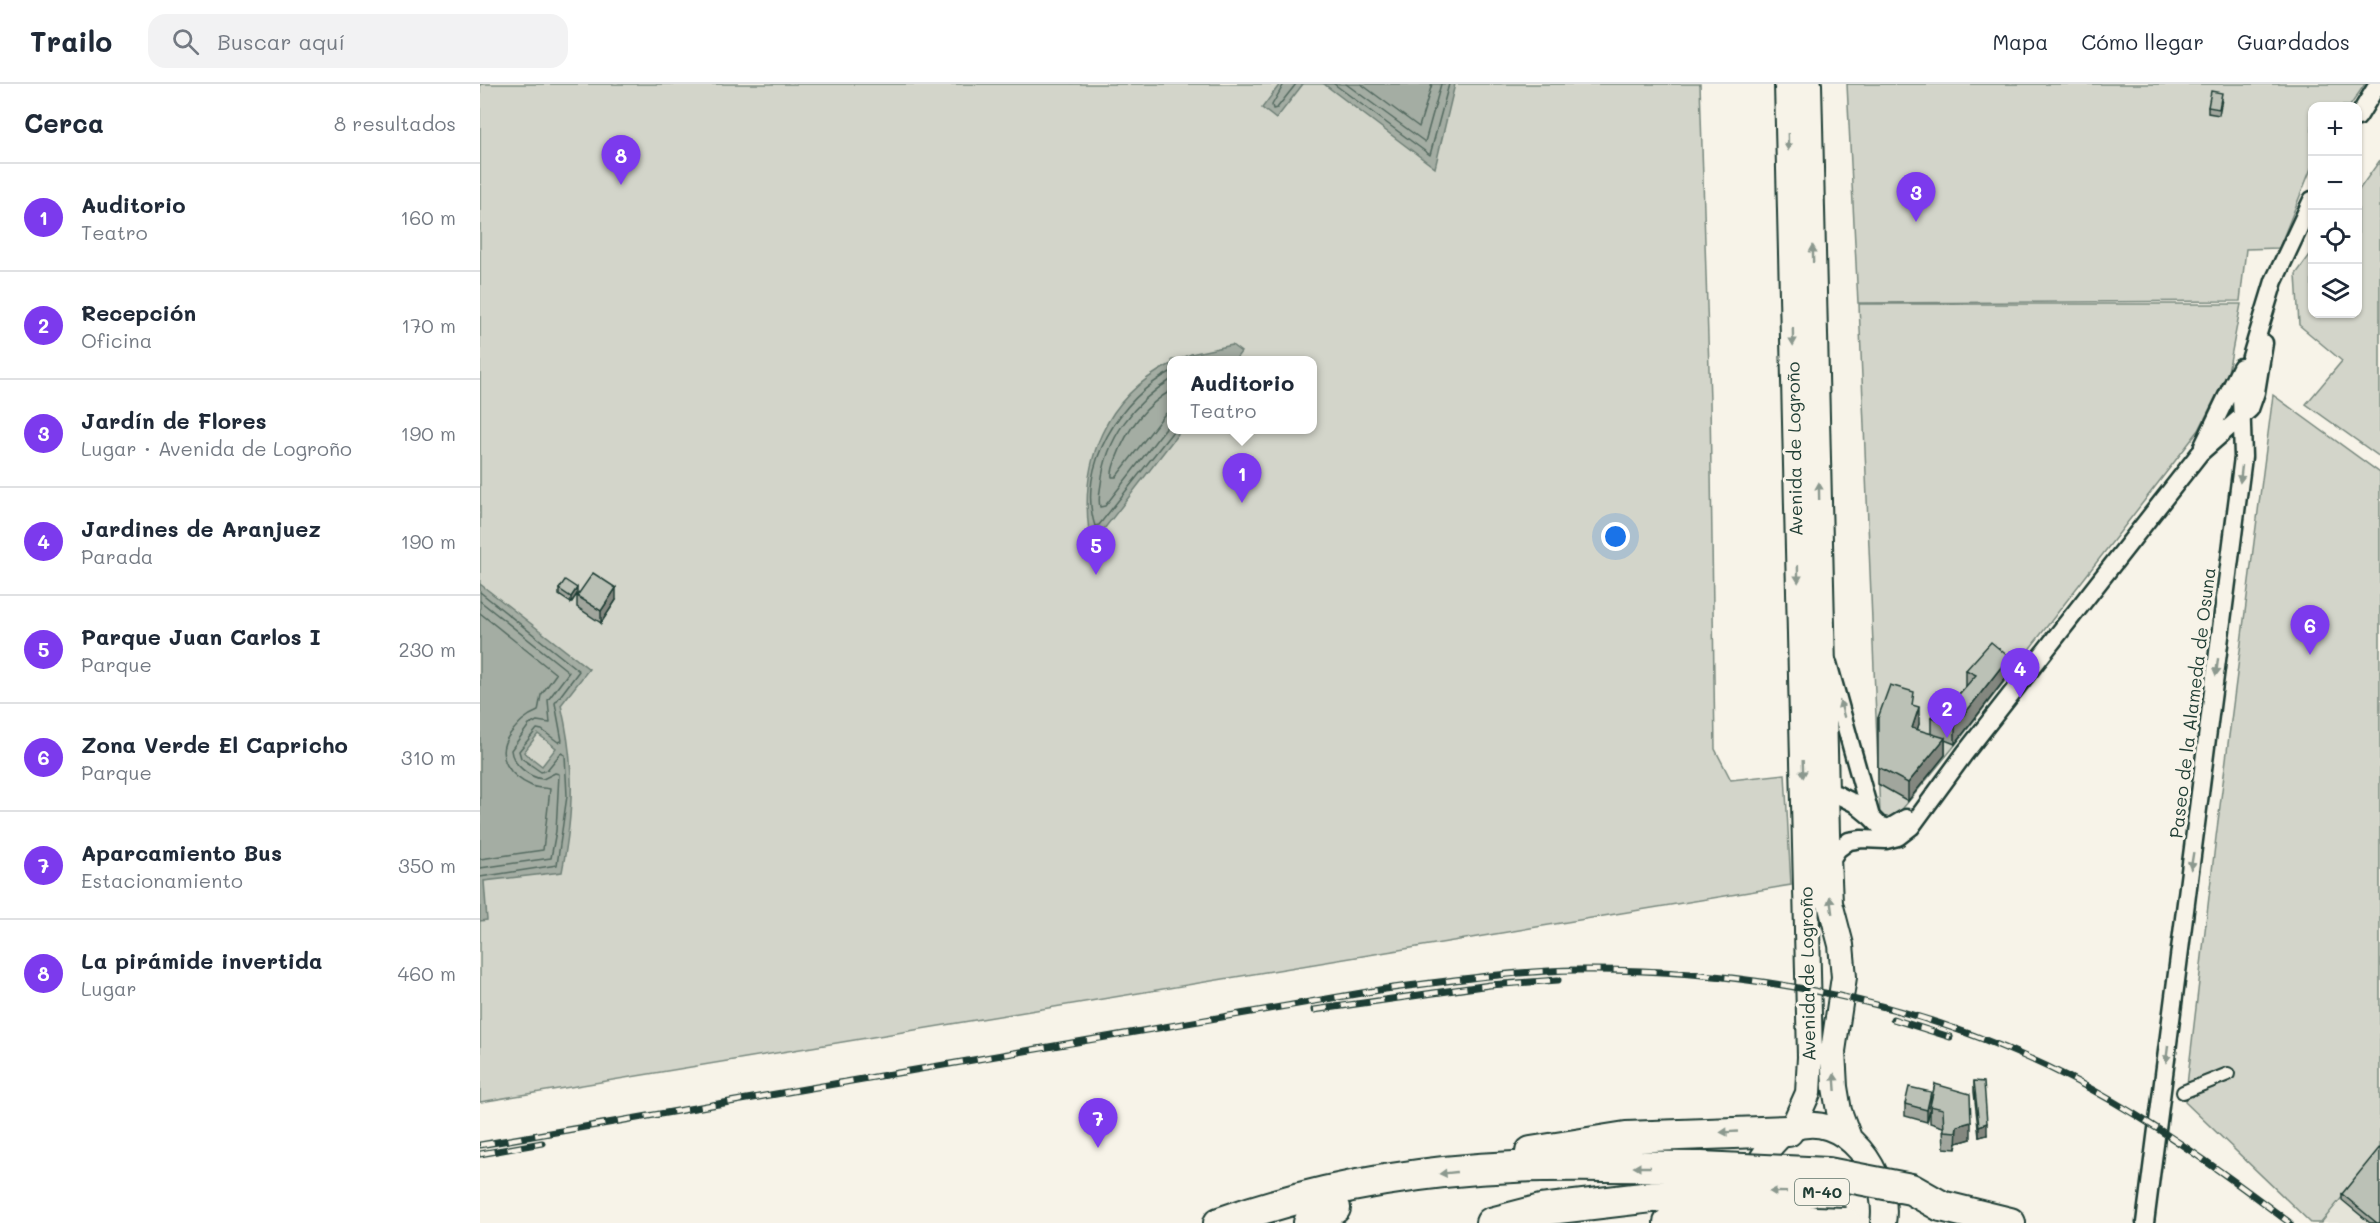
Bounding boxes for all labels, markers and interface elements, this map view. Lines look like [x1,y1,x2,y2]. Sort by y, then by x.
search box [148,14,568,68]
text: Trailo [30,23,112,59]
icon: search [169,25,202,58]
text: Buscar aquí [217,27,345,56]
text: Mapa [1992,28,2048,55]
text: Cómo llegar [2081,28,2204,55]
text: Guardados [2237,28,2350,55]
map controls [2308,102,2362,318]
button: + [2308,102,2362,156]
text: Cerca [24,106,104,140]
text: 8 resultados [334,110,456,136]
one-way arrow [1783,133,1793,152]
pin: 8 [602,135,640,185]
button: − [2308,156,2362,210]
pin: 3 [1896,172,1936,222]
text: Auditorio [81,190,186,219]
text: 1 [39,204,48,230]
text: 160 m [400,204,456,230]
button: locate [2308,210,2362,264]
text: Teatro [81,219,148,245]
one-way arrow [1809,244,1818,263]
button: layers [2308,264,2362,318]
text: Recepción [81,298,196,327]
text: 2 [38,312,49,338]
text: 170 m [401,312,456,338]
text: Oficina [81,327,152,353]
one-way arrow [1788,328,1797,347]
popup [1167,356,1317,434]
street label: Avenida de Logroño [1780,361,1808,536]
text: Auditorio [1190,368,1294,397]
text: Teatro [1190,397,1256,423]
text: Jardín de Flores [81,406,267,435]
text: 3 [38,420,50,446]
text: 190 m [401,420,456,446]
text: Lugar · Avenida de Logroño [81,435,352,461]
pin: 1 [1222,454,1262,503]
one-way arrow [2236,464,2246,483]
one-way arrow [1814,481,1824,500]
text: Jardines de Aranjuez [81,514,321,543]
your location [1601,522,1630,551]
pin: 5 [1076,526,1116,575]
text: 4 [37,528,50,554]
text: 190 m [401,528,456,554]
text: Parada [81,543,153,569]
one-way arrow [1793,565,1803,584]
street label: Paseo de la Alameda de Osuna [2163,566,2221,840]
pin: 6 [2290,606,2330,655]
text: Parque Juan Carlos I [81,622,321,651]
text: 5 [38,636,49,662]
text: 230 m [398,636,456,662]
pin: 4 [2000,648,2040,698]
text: Parque [81,651,152,677]
one-way arrow [2212,658,2222,677]
pin: 2 [1928,688,1966,738]
one-way arrow [1837,700,1846,718]
text: Zona Verde El Capricho [81,730,348,759]
text: 6 [37,744,50,770]
text: 310 m [401,744,456,770]
text: Parque [81,759,152,785]
one-way arrow [1798,760,1808,779]
text: Aparcamiento Bus [81,838,282,867]
one-way arrow [2188,851,2197,870]
text: 7 [38,852,49,878]
text: 350 m [398,852,456,878]
text: Estacionamiento [81,867,243,893]
street label: Avenida de Logroño [1793,886,1821,1061]
one-way arrow [1827,895,1836,914]
text: La pirámide invertida [81,946,323,975]
text: 8 [37,960,50,986]
text: 460 m [398,960,456,986]
text: Lugar [81,975,137,1001]
one-way arrow [2162,1045,2171,1064]
one-way arrow [1830,1072,1840,1091]
pin: 7 [1078,1098,1118,1148]
one-way arrow [1720,1128,1739,1137]
one-way arrow [1633,1162,1652,1172]
one-way arrow [1438,1168,1457,1178]
road number: M-40 [1795,1179,1849,1205]
one-way arrow [1769,1187,1788,1197]

